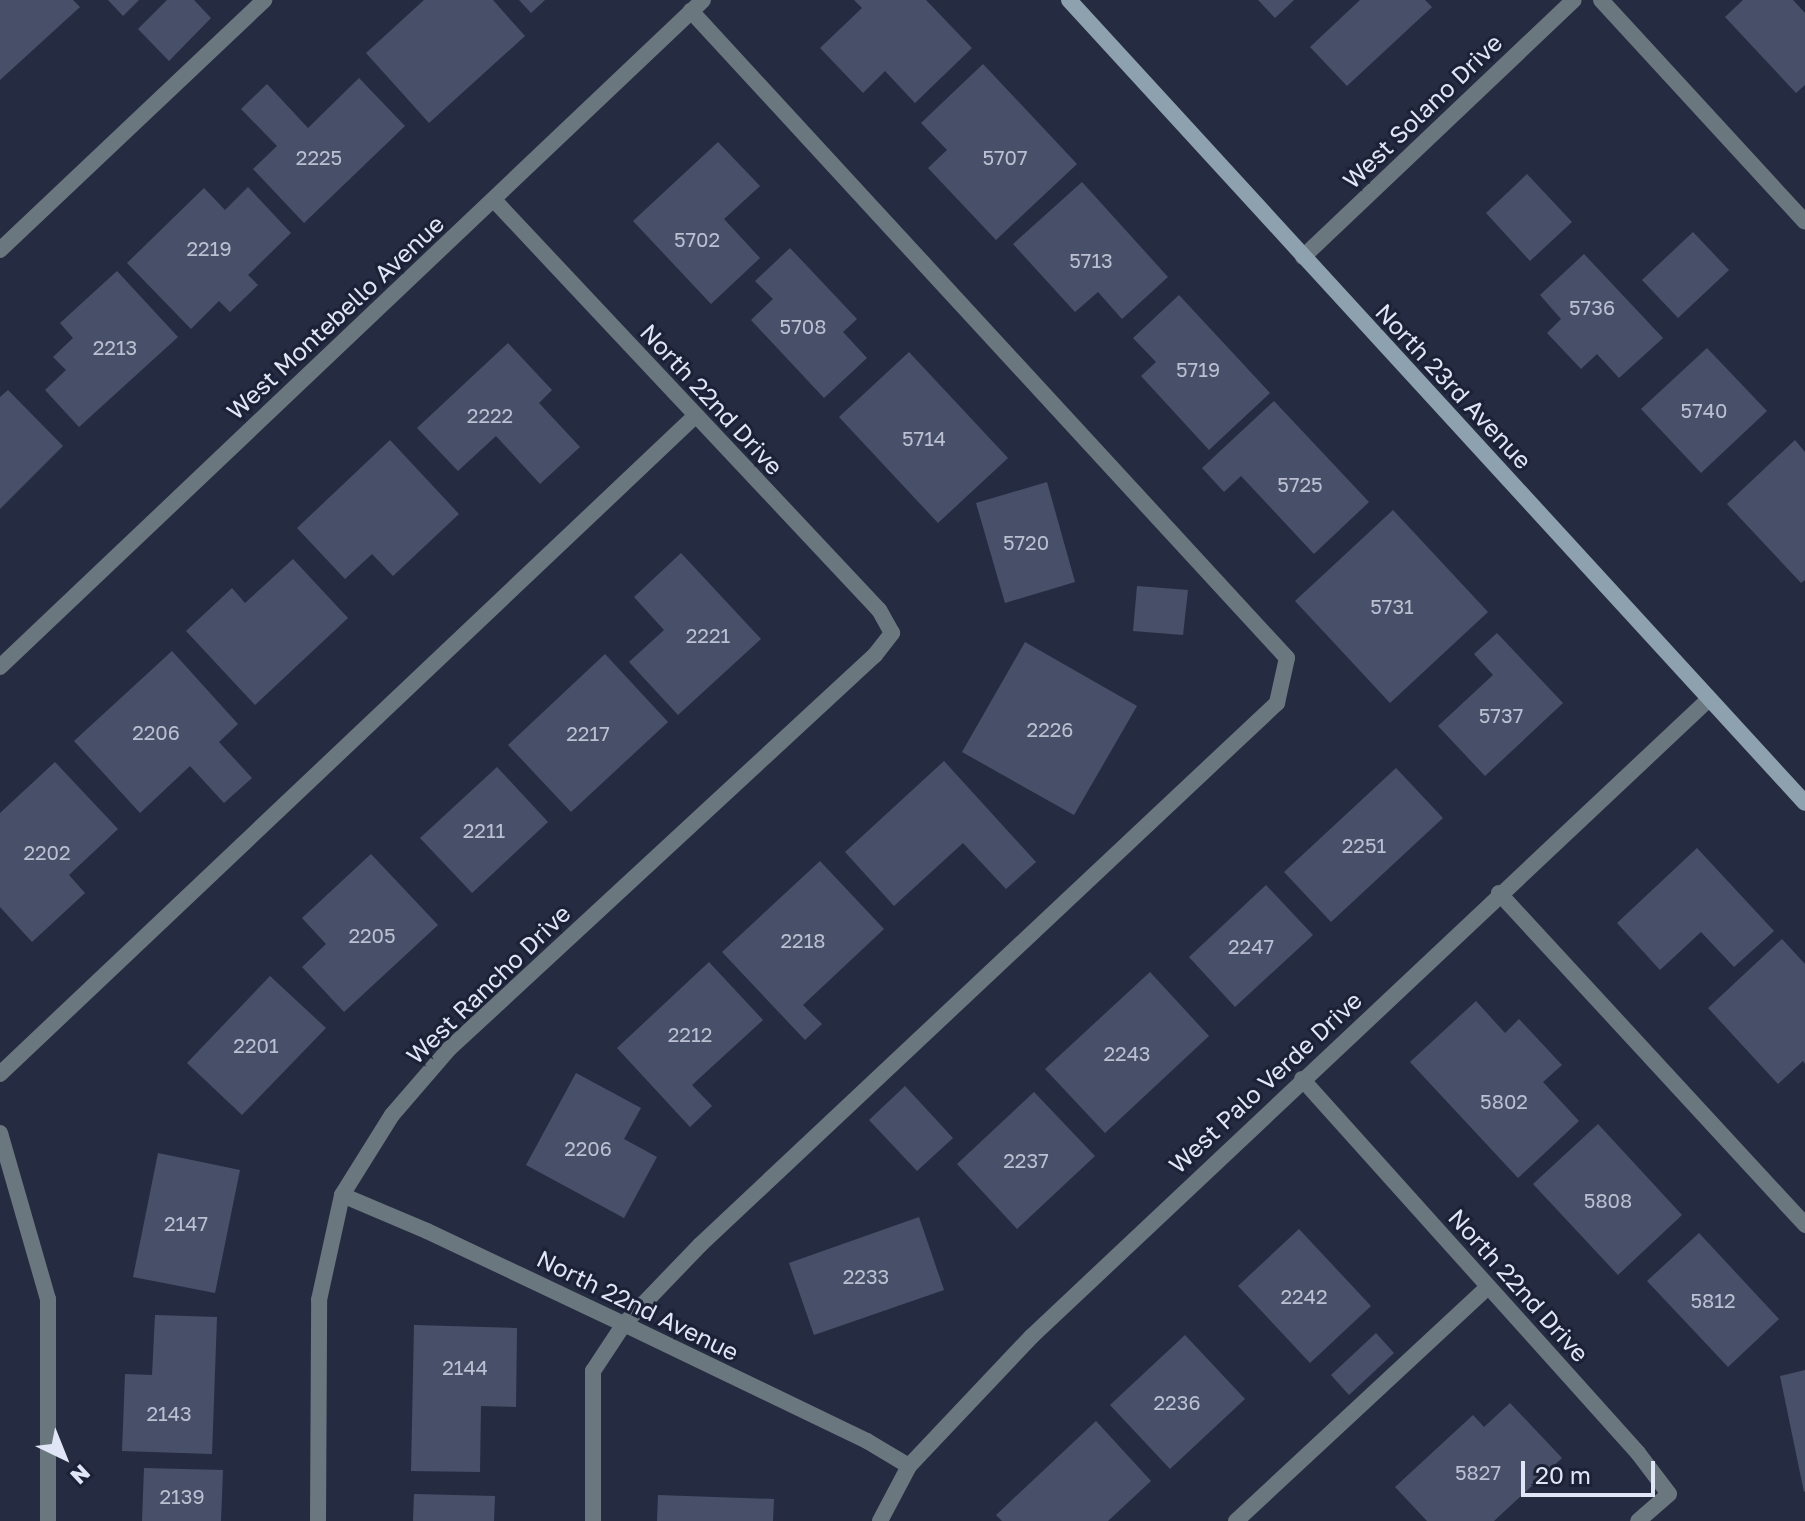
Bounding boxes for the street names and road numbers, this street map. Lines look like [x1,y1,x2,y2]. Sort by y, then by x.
street label: West Solano Drive [1336,28,1508,194]
street label: West Montebello Avenue [220,209,450,425]
street label: North 23rd Avenue [1370,297,1538,475]
street label: North 22nd Drive [635,318,789,480]
street label: West Rancho Drive [400,898,576,1070]
street label: West Palo Verde Drive [1163,985,1367,1179]
street label: North 22nd Drive [1443,1203,1595,1367]
street label: North 22nd Avenue [532,1244,744,1366]

